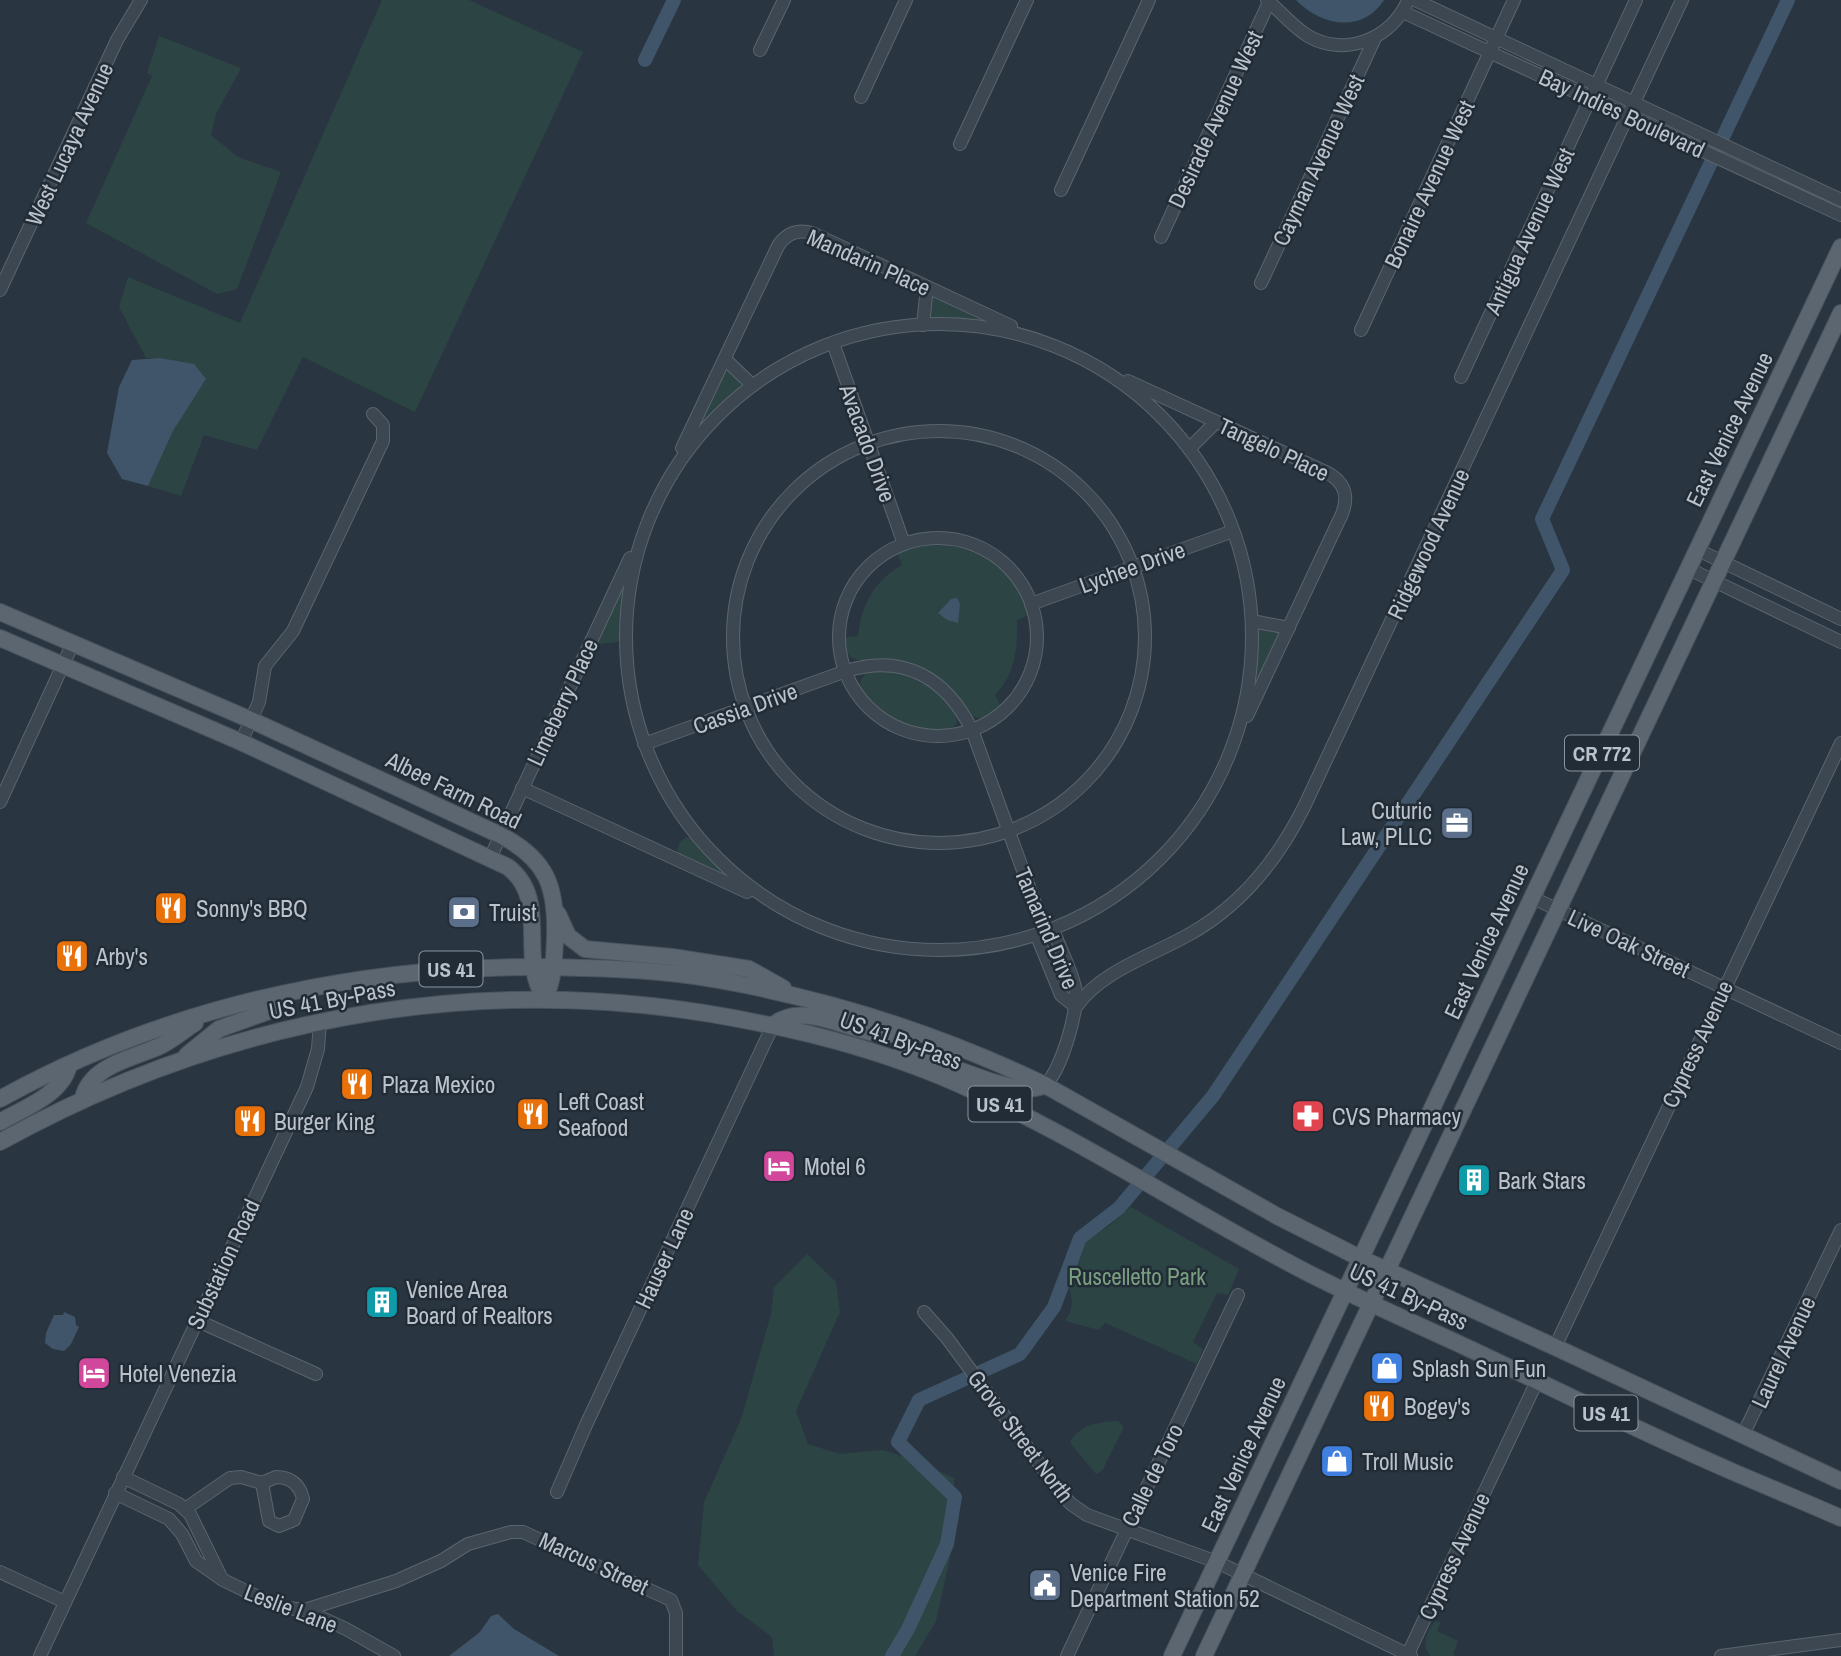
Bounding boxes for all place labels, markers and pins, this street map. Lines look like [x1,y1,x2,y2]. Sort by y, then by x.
place label: Cuturic Law, PLLC [1341,795,1432,852]
office icon: Cuturic Law, PLLC [1438,804,1476,842]
restaurant icon: Sonny's BBQ [152,889,190,927]
place label: Sonny's BBQ [196,893,308,924]
bank icon: Truist [445,893,483,931]
place label: Truist [489,897,537,928]
restaurant icon: Arby's [53,937,91,975]
place label: Arby's [95,941,148,972]
restaurant icon: Plaza Mexico [338,1065,376,1103]
place label: Plaza Mexico [382,1069,495,1100]
place label: Left Coast Seafood [558,1086,644,1143]
restaurant icon: Left Coast Seafood [514,1095,552,1133]
pharmacy icon: CVS Pharmacy [1289,1097,1327,1135]
place label: CVS Pharmacy [1332,1101,1461,1132]
restaurant icon: Burger King [231,1102,269,1140]
place label: Burger King [274,1106,375,1137]
hotel icon: Motel 6 [760,1147,798,1185]
place label: Motel 6 [804,1151,866,1182]
building icon: Bark Stars [1455,1161,1493,1199]
place label: Bark Stars [1498,1165,1586,1196]
place label: Venice Area Board of Realtors [406,1274,553,1331]
building icon: Venice Area Board of Realtors [363,1283,401,1321]
shop icon: Splash Sun Fun [1368,1349,1406,1387]
place label: Splash Sun Fun [1412,1353,1546,1384]
hotel icon: Hotel Venezia [75,1354,113,1392]
place label: Hotel Venezia [119,1358,237,1389]
restaurant icon: Bogey's [1360,1387,1398,1425]
place label: Bogey's [1404,1391,1471,1422]
shop icon: Troll Music [1318,1442,1356,1480]
place label: Troll Music [1362,1446,1454,1477]
place label: Venice Fire Department Station 52 [1070,1557,1260,1614]
public building icon: Venice Fire Department Station 52 [1026,1566,1064,1604]

